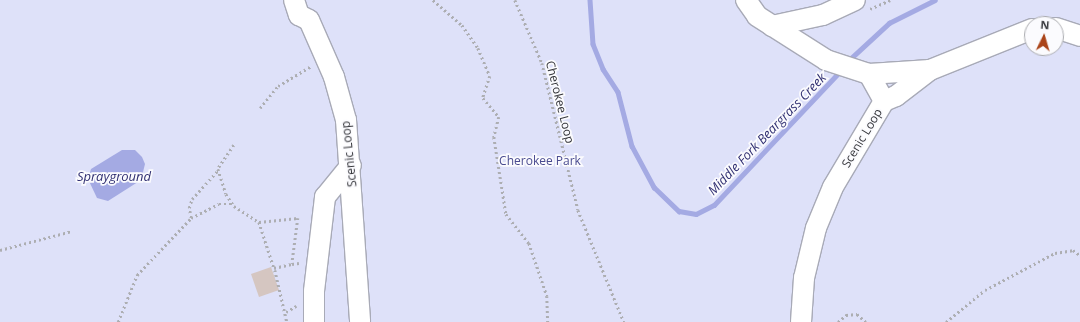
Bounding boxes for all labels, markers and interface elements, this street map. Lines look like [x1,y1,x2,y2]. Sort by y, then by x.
north arrow [1024,16,1064,56]
text: N [1040,17,1050,32]
street label: Cherokee Loop [543,59,577,145]
water label: Middle Fork Beargrass Creek [705,70,829,198]
street label: Scenic Loop [839,106,885,170]
street label: Scenic Loop [338,120,360,188]
park label: Cherokee Park [499,154,581,168]
water label: Sprayground [77,168,151,184]

